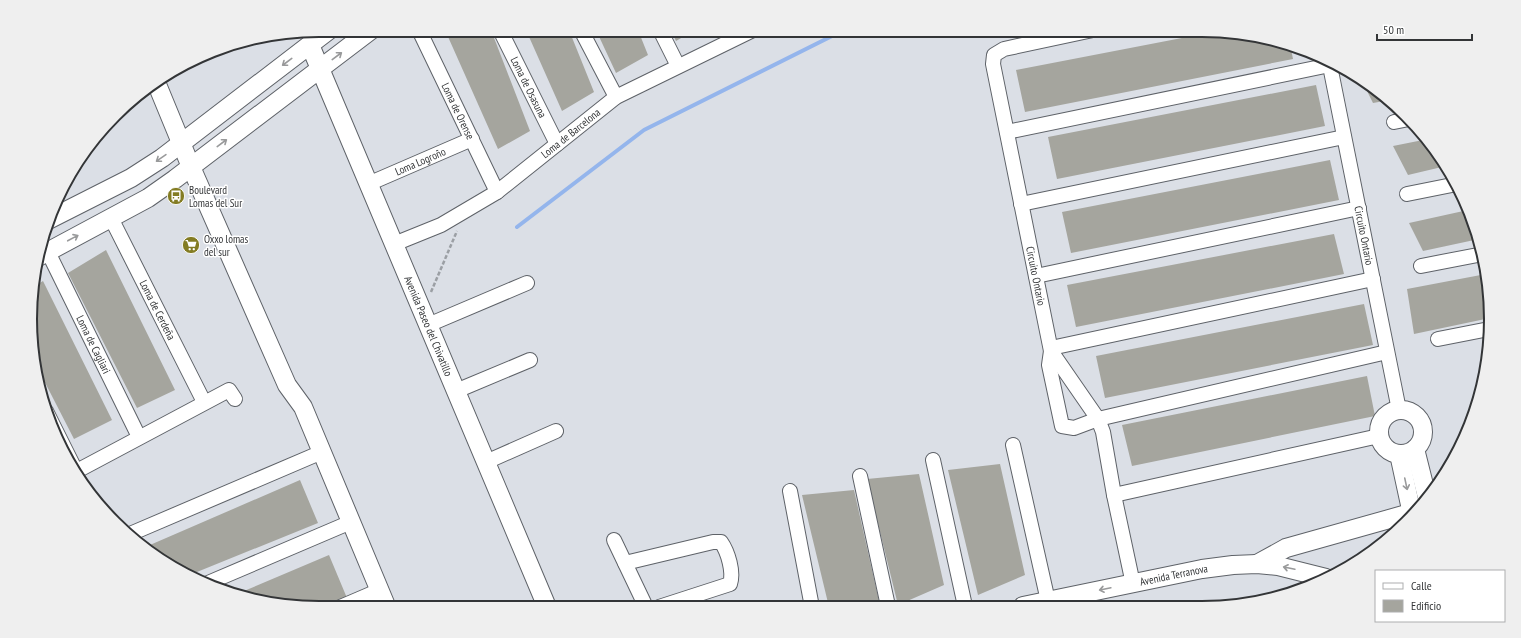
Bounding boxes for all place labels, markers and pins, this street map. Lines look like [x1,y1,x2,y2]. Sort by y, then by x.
place label: Boulevard Lomas del Sur [189,183,242,210]
bus stop icon: Boulevard Lomas del Sur [166,186,186,206]
place label: Oxxo lomas del sur [204,232,248,259]
supermarket icon: Oxxo lomas del sur [181,235,201,255]

